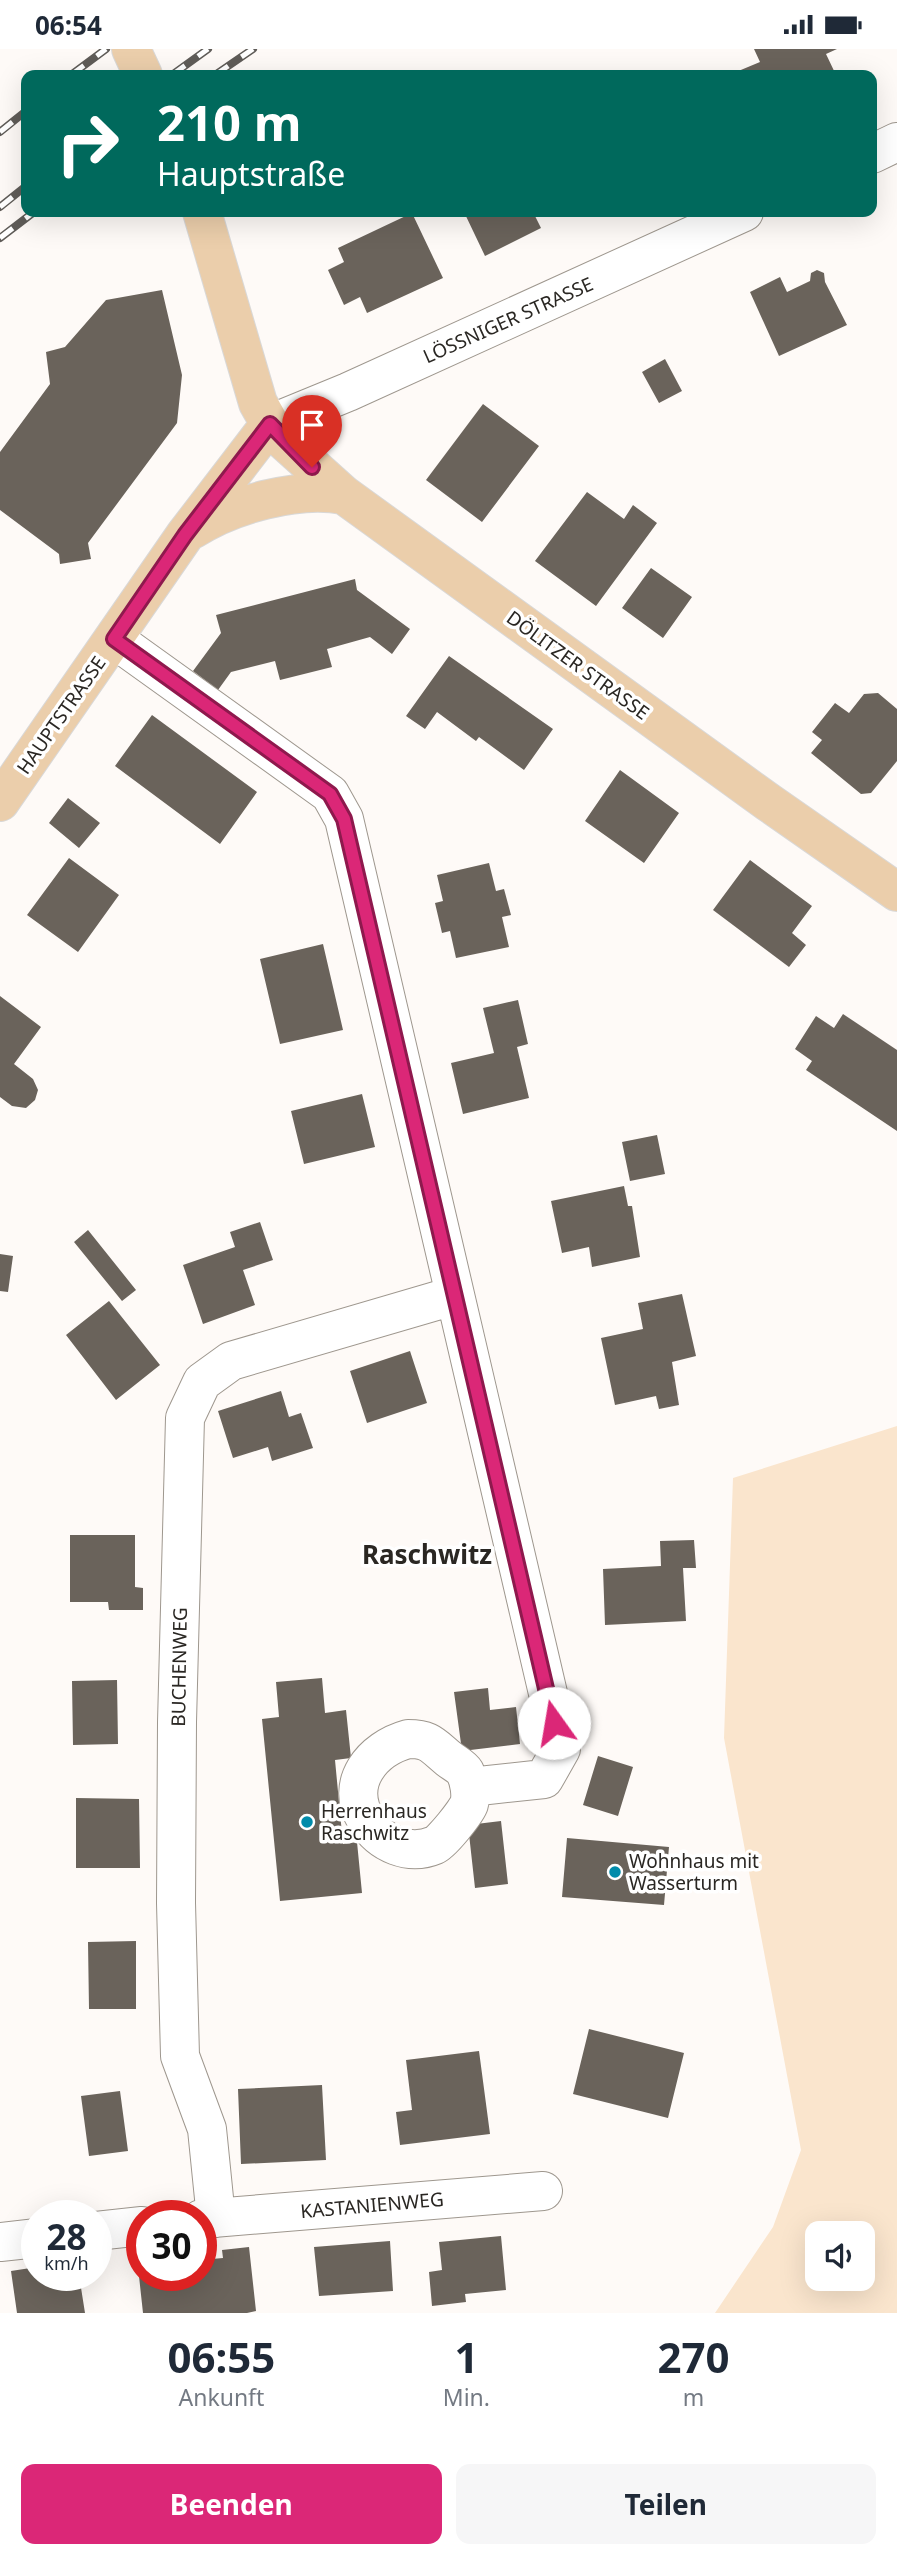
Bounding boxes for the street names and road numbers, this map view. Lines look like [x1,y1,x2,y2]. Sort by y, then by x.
street label: LÖSSNIGER STRASSE [419,271,597,369]
street label: DÖLITZER STRASSE [501,604,655,726]
street label: HAUPTSTRASSE [11,651,111,779]
street label: BUCHENWEG [165,1607,193,1727]
street label: KASTANIENWEG [299,2186,445,2224]

